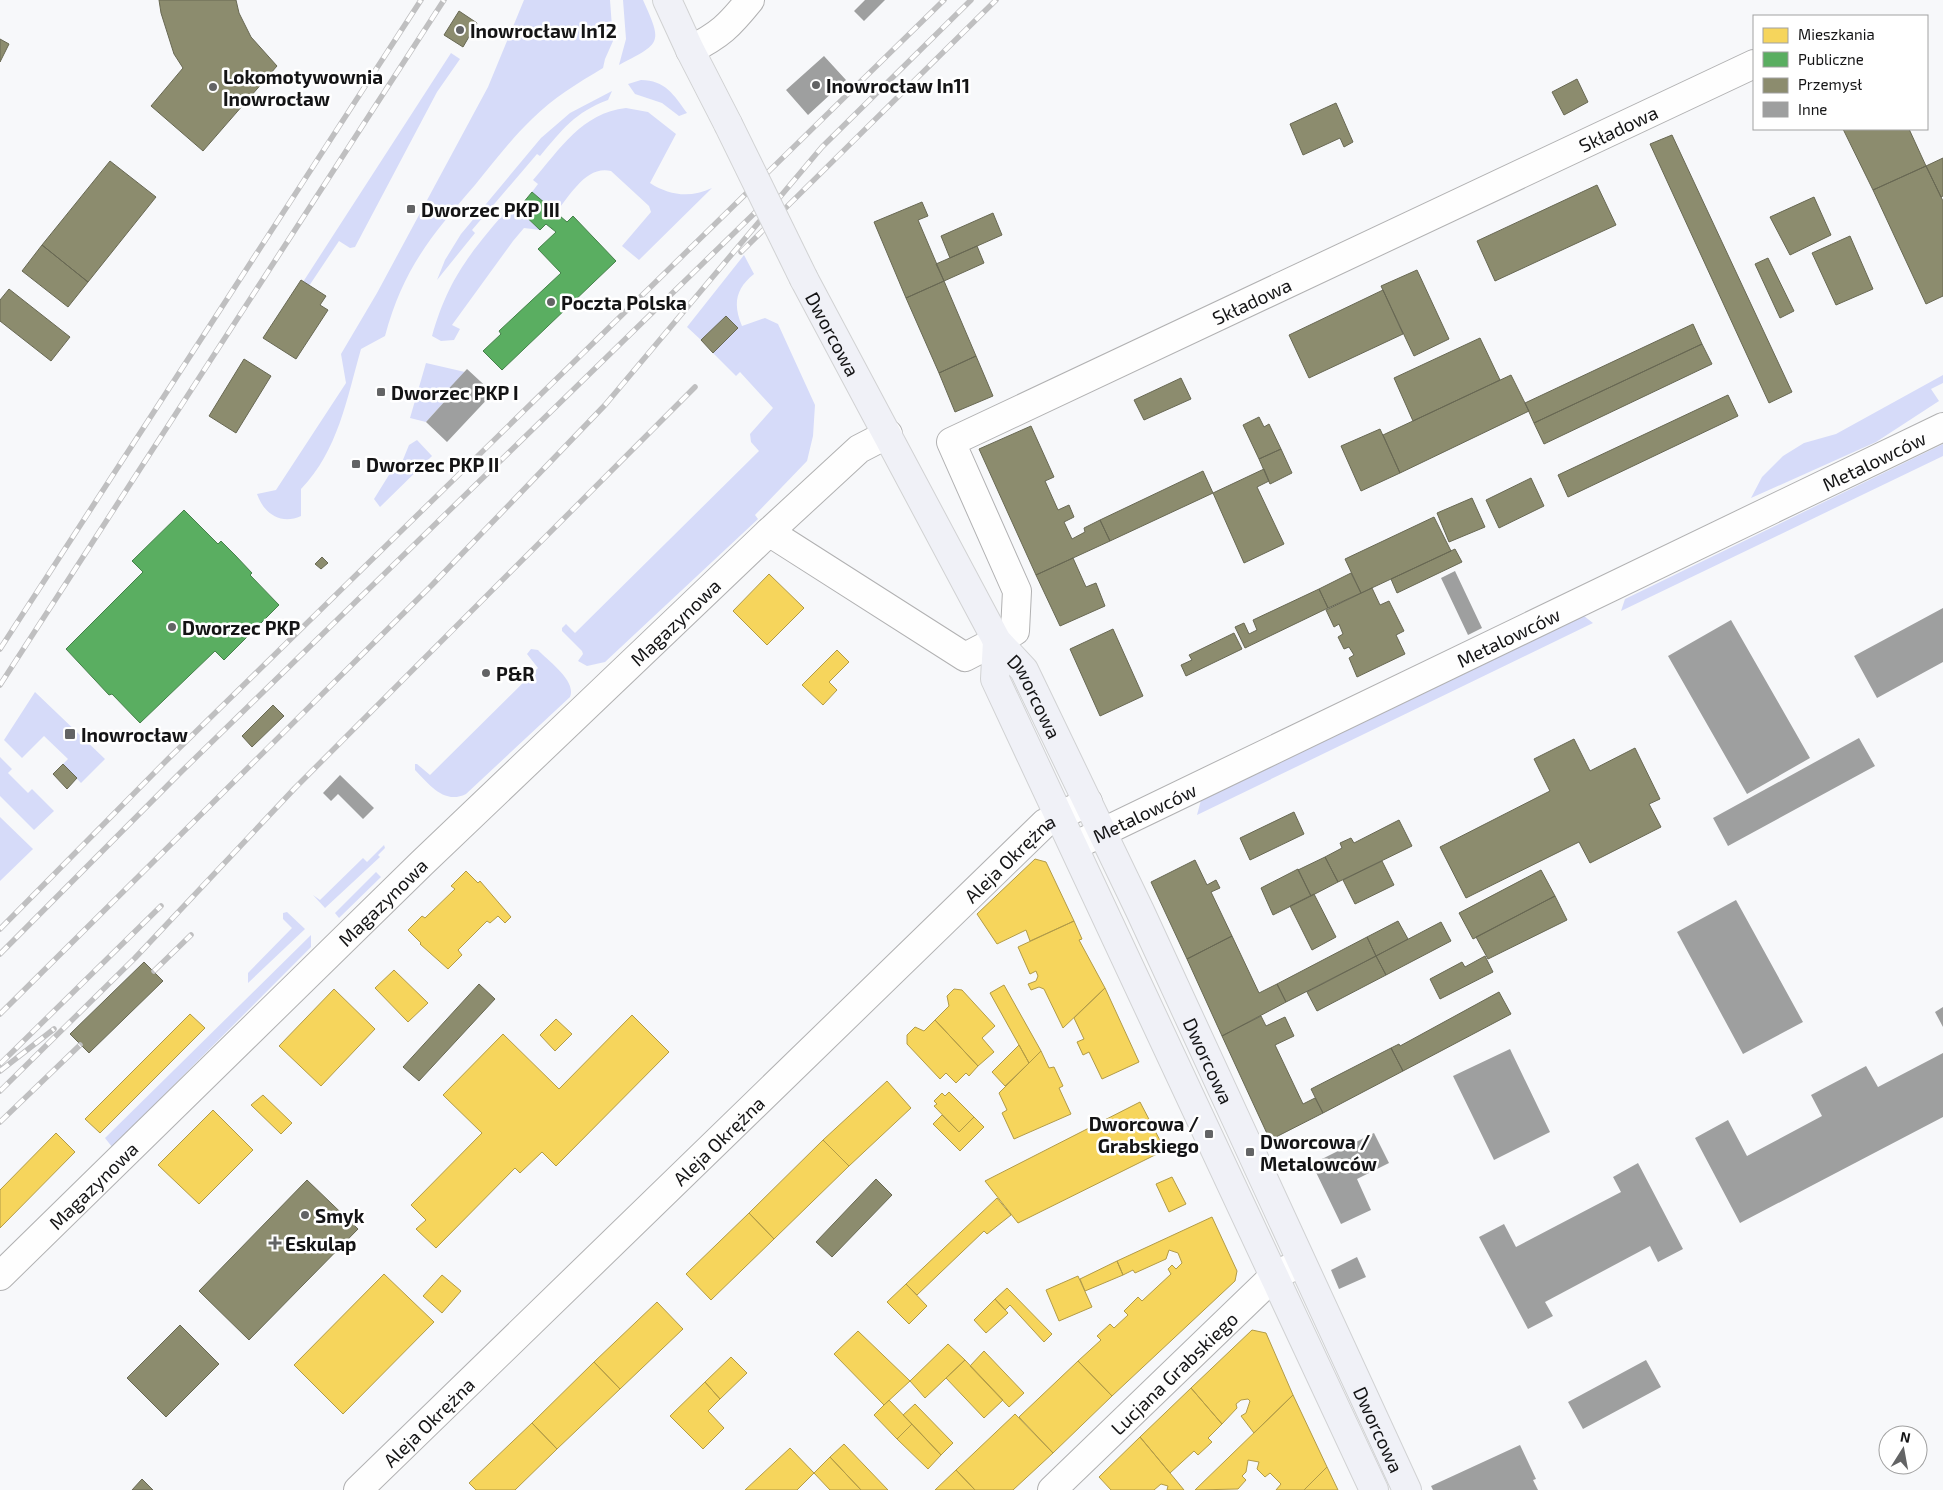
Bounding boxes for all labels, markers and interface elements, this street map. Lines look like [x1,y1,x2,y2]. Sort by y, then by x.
legend [1753,15,1928,130]
place label: Inowrocław In12 [470,19,617,42]
marker: Inowrocław In12 [454,24,466,36]
text: Mieszkania [1798,25,1875,43]
text: Publiczne [1798,50,1864,68]
place label: Lokomotywownia Inowrocław [223,65,383,110]
place label: Inowrocław In11 [826,74,970,97]
text: Przemysł [1798,75,1862,93]
marker: Inowrocław In11 [810,79,822,91]
marker: Lokomotywownia Inowrocław [207,81,219,93]
street label: Składowa [1575,100,1661,156]
text: Inne [1798,100,1827,118]
place label: Dworzec PKP III [421,198,560,221]
marker: Dworzec PKP III [405,203,417,215]
street label: Składowa [1208,272,1295,329]
street label: Dworcowa [801,288,865,380]
place label: Poczta Polska [561,291,687,314]
marker: Poczta Polska [545,296,557,308]
place label: Dworzec PKP I [391,381,519,404]
marker: Dworzec PKP I [375,386,387,398]
street label: Metalowców [1818,425,1930,495]
place label: Dworzec PKP II [366,453,499,476]
marker: Dworzec PKP II [350,458,362,470]
street label: Magazynowa [625,574,725,670]
street label: Metalowców [1453,602,1564,671]
place label: Dworzec PKP [182,616,301,639]
marker: Dworzec PKP [166,621,178,633]
street label: Dworcowa [1003,649,1067,742]
place label: P&R [496,662,535,685]
marker: P&R [480,667,492,679]
place label: Inowrocław [81,723,188,746]
marker: Inowrocław [63,727,77,741]
street label: Metalowców [1089,777,1200,847]
street label: Aleja Okrężna [959,808,1059,907]
street label: Magazynowa [333,853,432,950]
street label: Dworcowa [1179,1014,1239,1107]
street label: Aleja Okrężna [668,1091,769,1190]
place label: Dworcowa / Grabskiego [1089,1112,1199,1157]
marker: Dworcowa / Grabskiego [1203,1128,1215,1140]
place label: Dworcowa / Metalowców [1260,1130,1377,1175]
street label: Magazynowa [44,1136,142,1234]
marker: Dworcowa / Metalowców [1244,1146,1256,1158]
place label: Smyk [315,1204,365,1228]
marker: Smyk [299,1209,311,1221]
place label: Eskulap [285,1232,356,1255]
marker: Eskulap [269,1237,281,1249]
street label: Lucjana Grabskiego [1105,1306,1242,1439]
street label: Aleja Okrężna [378,1372,479,1471]
street label: Dworcowa [1349,1382,1409,1476]
north arrow [1878,1425,1928,1475]
text: N [1899,1427,1912,1446]

